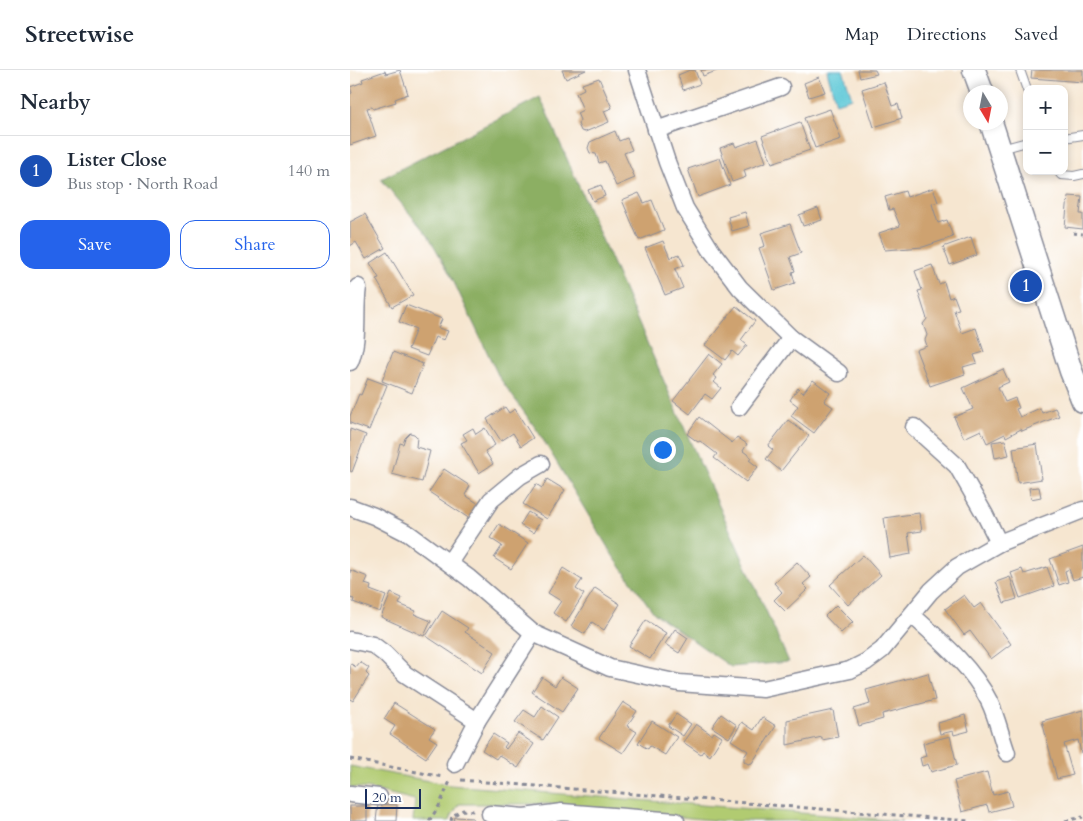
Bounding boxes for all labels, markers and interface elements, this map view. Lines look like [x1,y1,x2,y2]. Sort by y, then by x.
text: Streetwise [25,18,134,51]
text: Map [845,22,879,47]
text: Directions [907,22,986,47]
text: Saved [1014,22,1058,47]
north arrow [963,85,1008,130]
map controls [1023,85,1068,175]
button: + [1023,85,1068,130]
text: Nearby [20,88,91,117]
button: − [1023,130,1068,175]
text: Lister Close [67,147,167,173]
text: 1 [32,160,40,182]
text: 140 m [288,160,330,182]
text: Bus stop · North Road [67,173,218,195]
button: Save [20,220,170,269]
button: Share [180,220,330,269]
pin: 1 [1010,267,1042,305]
your location [650,437,676,463]
scale bar [365,786,421,809]
text: 20 m [372,788,402,807]

